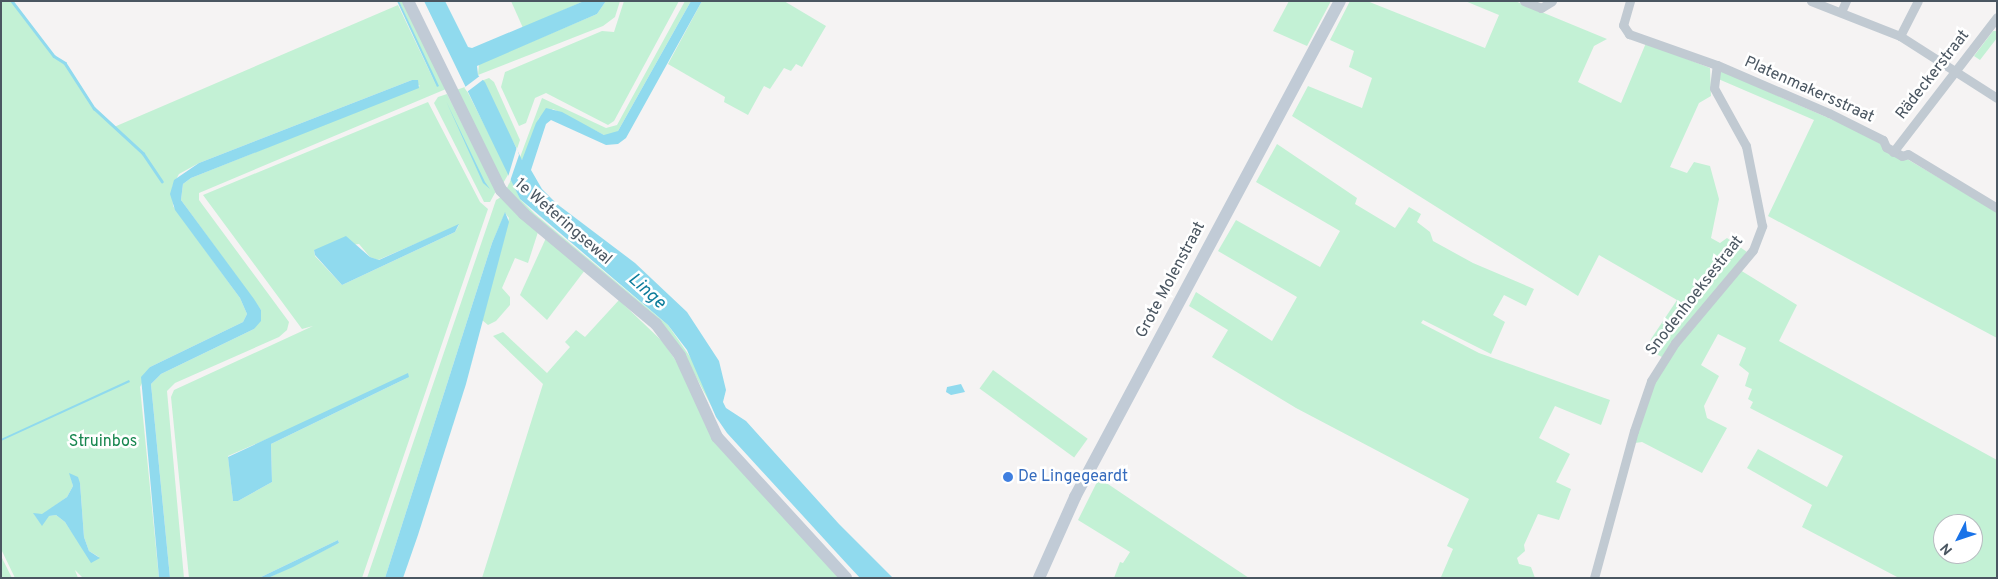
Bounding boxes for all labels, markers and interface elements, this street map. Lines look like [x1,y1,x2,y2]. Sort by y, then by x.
street label: Rädeckerstraat [1892,26,1974,124]
street label: Platenmakersstraat [1741,53,1877,127]
street label: 1e Weteringsewal [510,174,616,270]
street label: Grote Molenstraat [1132,219,1210,341]
street label: Snodenhoeksestraat [1642,232,1748,360]
water label: Linge [623,270,669,314]
park label: Struinbos [69,432,137,452]
place label: De Lingegeardt [1018,467,1128,487]
marker: De Lingegeardt [1002,471,1014,483]
north arrow [1933,514,1983,564]
text: N [1937,539,1957,558]

